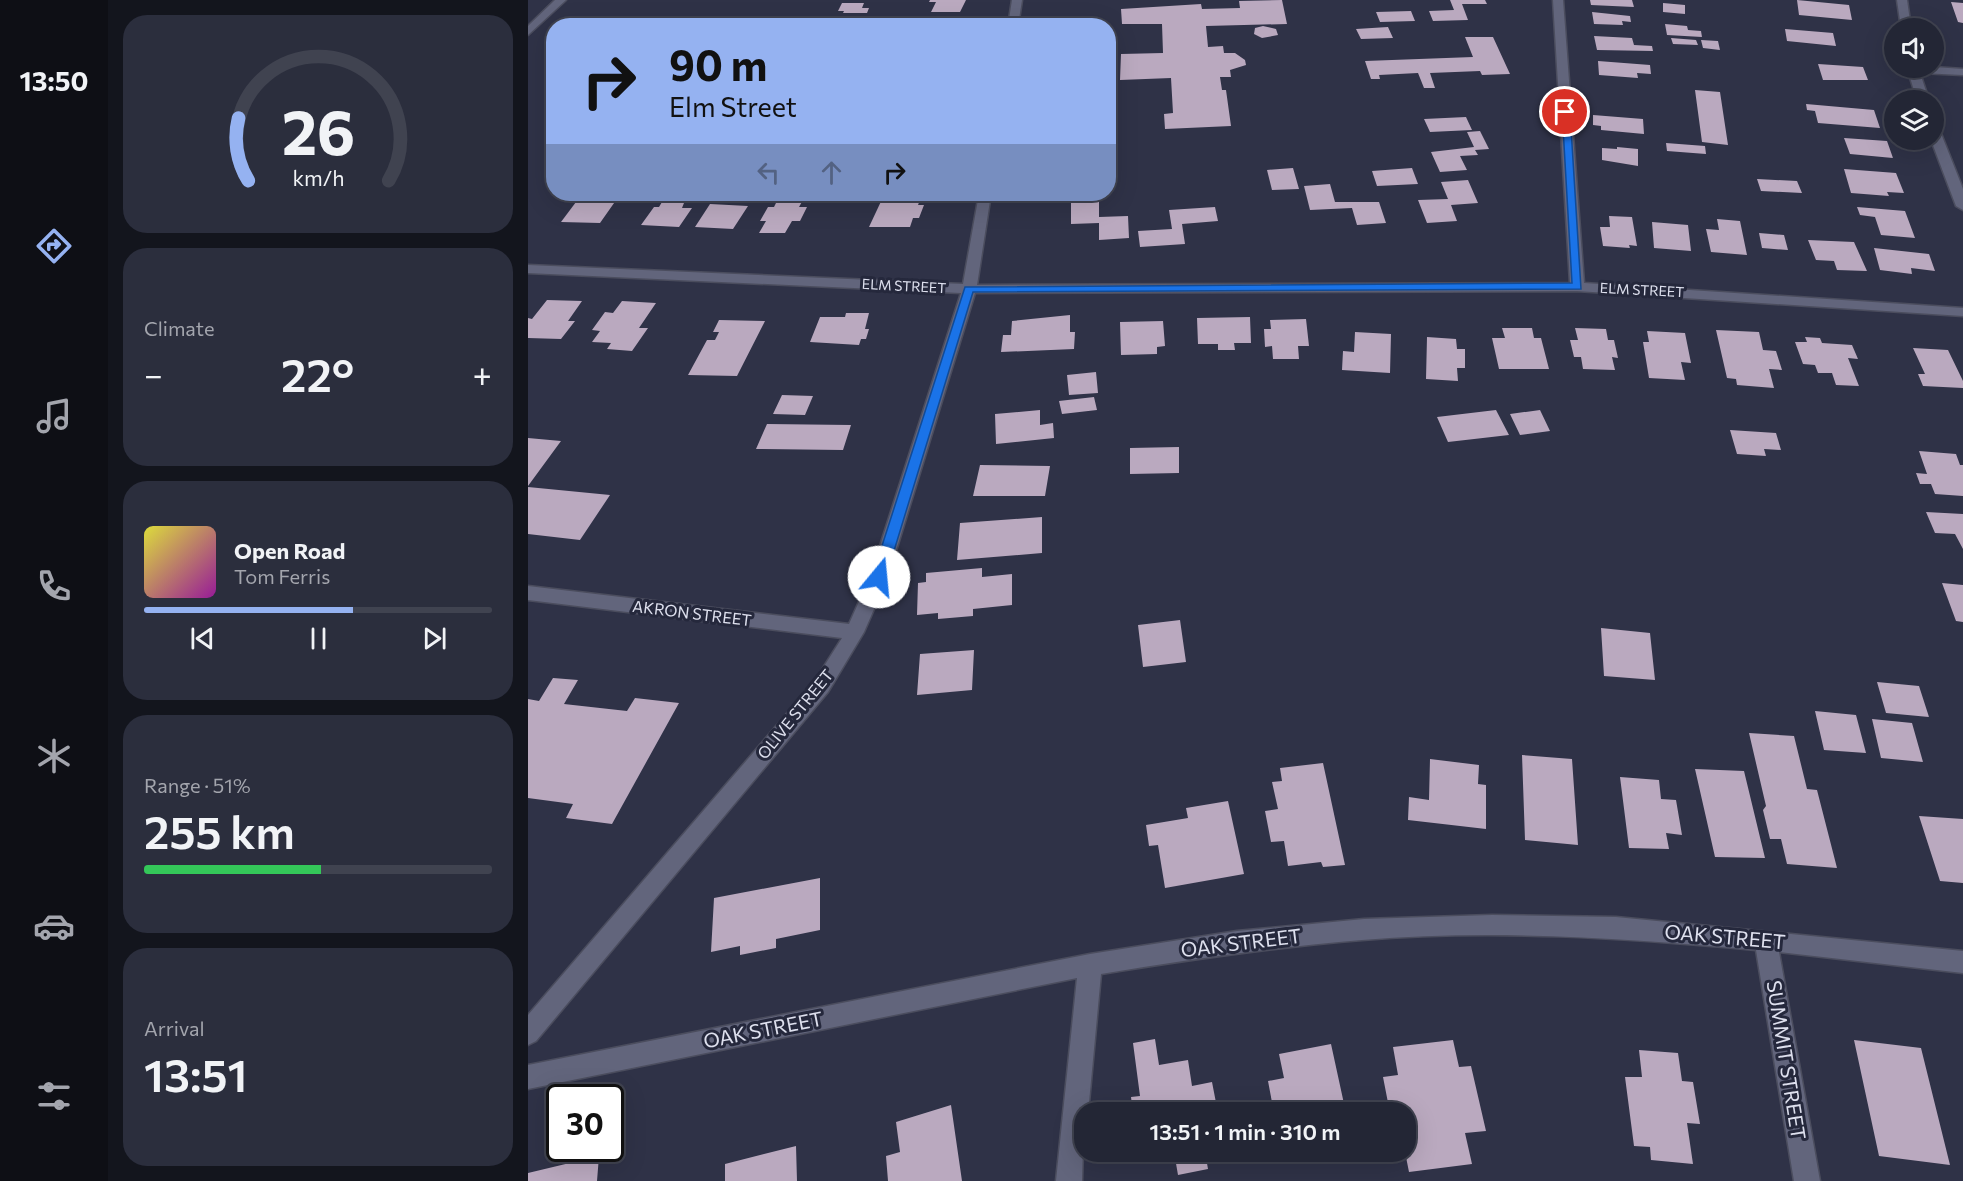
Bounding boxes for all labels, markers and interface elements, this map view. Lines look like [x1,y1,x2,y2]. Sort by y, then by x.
map controls [1884,18,1944,150]
button: sound [1884,18,1944,78]
text: 90 m [669,38,768,90]
icon: right [570,42,648,120]
text: 13:50 [20,64,88,97]
pin [1539,86,1590,137]
text: Elm Street [669,90,797,123]
button: layers [1884,90,1944,150]
text: 26 [281,92,355,168]
icon: arrive [1548,95,1581,128]
icon: left [752,156,785,189]
icon: ahead [815,156,848,189]
icon: right [878,156,911,189]
text: km/h [292,164,344,190]
icon: directions [33,225,75,267]
street label: ELM STREET [861,275,947,296]
street label: ELM STREET [1599,279,1685,300]
text: Climate [144,316,214,340]
text: 22° [281,346,354,401]
text: − [144,353,163,394]
text: + [473,353,492,394]
icon: music [33,395,75,437]
text: Open Road [234,537,345,564]
position arrow [847,545,911,609]
text: Tom Ferris [234,564,330,588]
icon: phone [33,565,75,607]
street label: AKRON STREET [631,596,753,629]
icon: previous [186,622,219,655]
icon: pause [302,622,335,655]
icon: next [418,622,451,655]
street label: OLIVE STREET [753,665,836,762]
icon: climate [33,735,75,777]
text: Range · 51% [144,773,251,797]
text: 255 km [144,803,295,858]
icon: car [33,905,75,947]
street label: OAK STREET [1664,919,1787,953]
street label: OAK STREET [1179,923,1303,961]
street label: SUMMIT STREET [1763,978,1811,1141]
street label: OAK STREET [701,1006,825,1052]
text: Arrival [144,1016,205,1040]
text: 13:51 [144,1046,248,1101]
icon: filters [33,1075,75,1117]
speed limit sign: 30 [546,1084,624,1162]
text: 13:51 · 1 min · 310 m [1150,1118,1340,1145]

